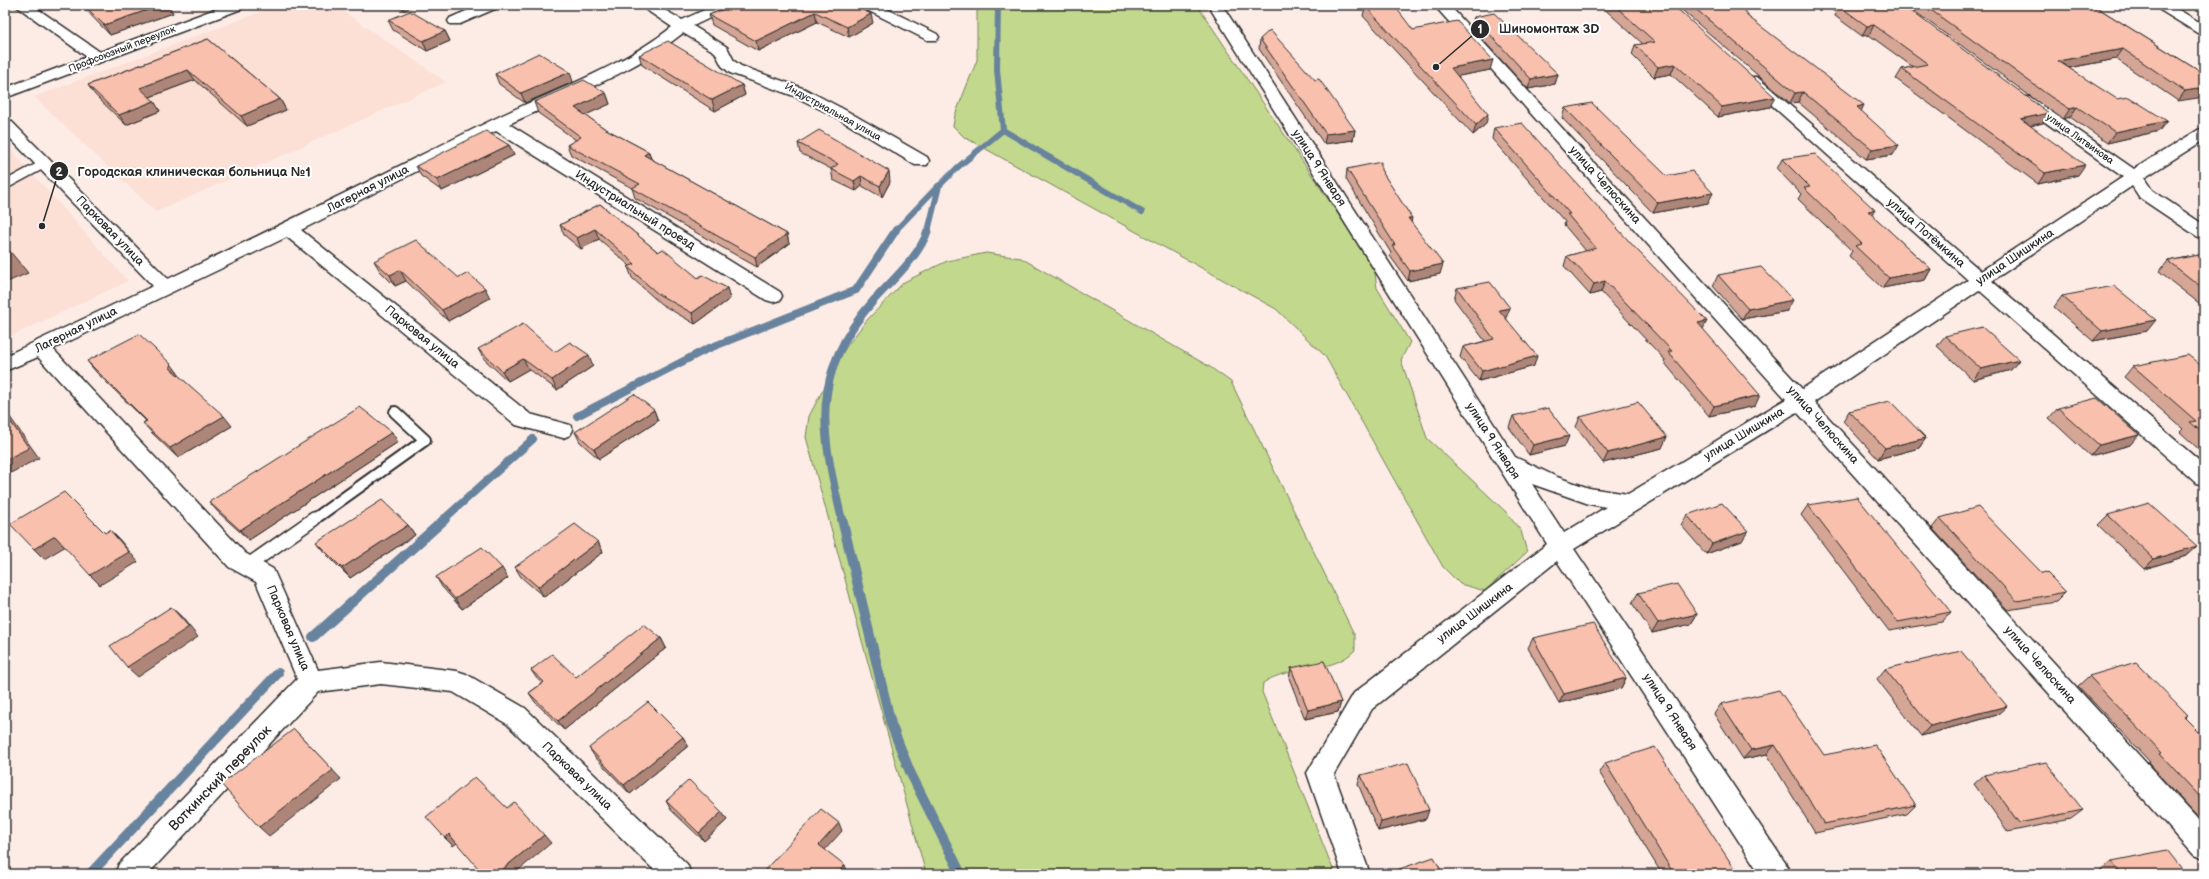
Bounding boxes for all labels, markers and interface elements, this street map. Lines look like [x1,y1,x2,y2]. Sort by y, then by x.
callout: Шиномонтаж 3D [1470,16,1607,41]
text: Шиномонтаж 3D [1499,21,1599,37]
text: 1 [1477,22,1483,37]
street label: Профсоюзный переулок [67,23,178,75]
street label: Индустриальная улица [783,80,883,144]
street label: улица Литвинова [2044,111,2116,167]
street label: улица 9 Января [1289,127,1350,210]
street label: улица Челюскина [1566,143,1644,227]
callout: Городская клиническая больница №1 [49,159,319,184]
street label: Лагерная улица [324,162,411,217]
text: Городская клиническая больница №1 [77,164,311,180]
text: 2 [55,165,63,180]
street label: Индустриальный проезд [572,167,698,253]
street label: Парковая улица [73,193,147,269]
street label: улица Потёмкина [1884,195,1968,271]
street label: улица Шишкина [1973,225,2057,289]
street label: Парковая улица [382,302,462,372]
street label: Лагерная улица [31,304,120,357]
street label: улица Челюскина [1784,383,1862,467]
street label: улица 9 Января [1463,400,1524,483]
street label: улица Шишкина [1701,404,1787,464]
street label: улица Шишкина [1434,580,1516,646]
street label: Парковая улица [263,583,313,673]
street label: улица Челюскина [2001,623,2079,707]
street label: улица 9 Января [1640,671,1701,754]
street label: Воткинский переулок [165,721,275,834]
street label: Парковая улица [539,739,615,813]

